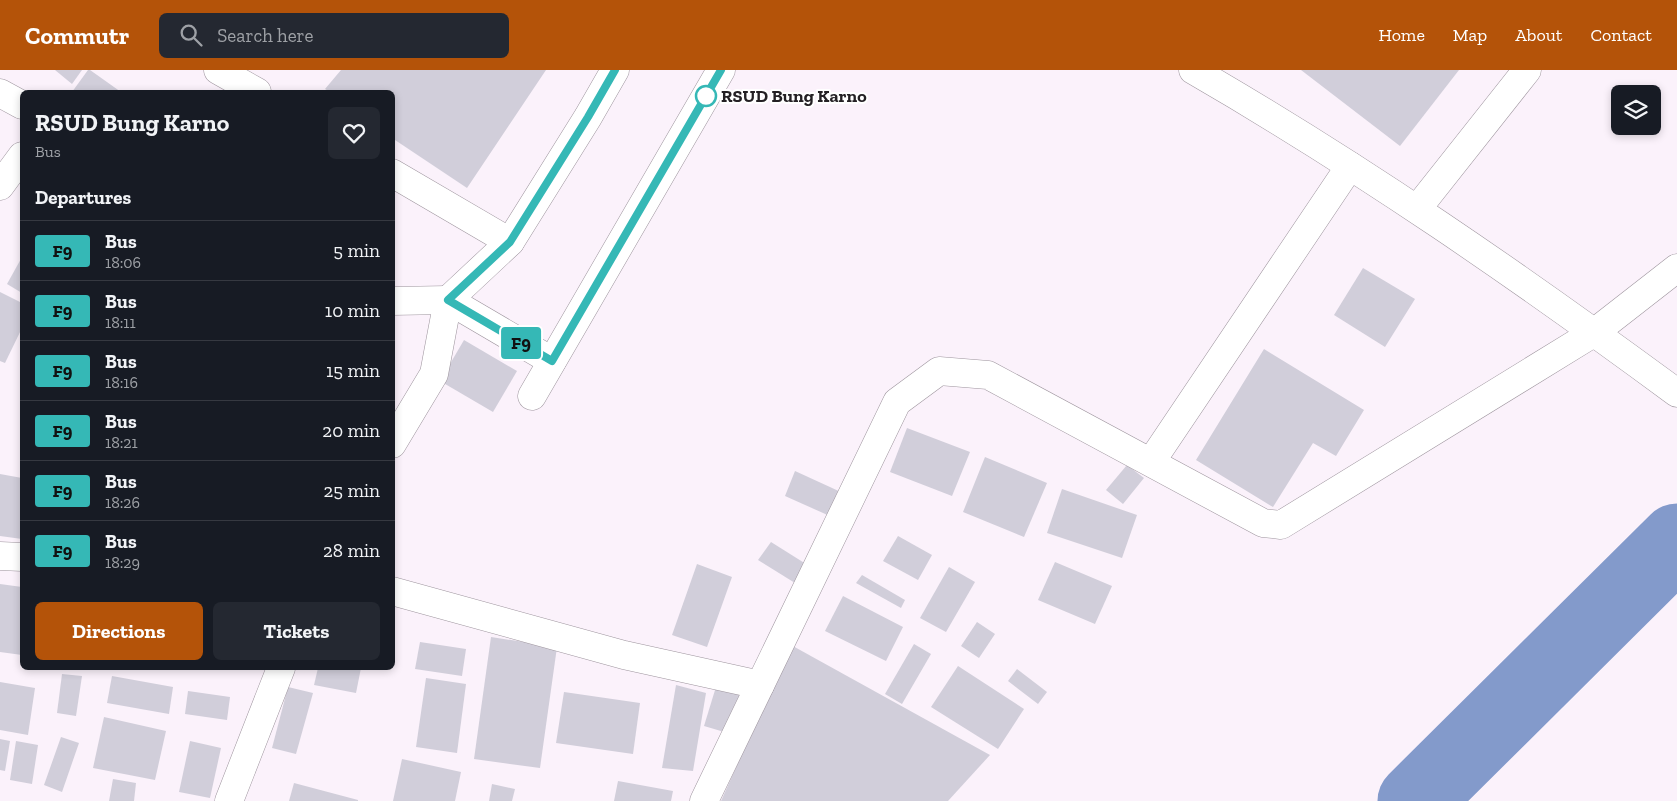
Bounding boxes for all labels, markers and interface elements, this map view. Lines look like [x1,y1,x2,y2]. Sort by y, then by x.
search box [159,13,509,58]
text: Commutr [25,21,129,50]
icon: search [177,21,205,49]
text: Search here [217,24,313,47]
text: Home [1378,24,1425,46]
text: Map [1453,24,1487,46]
text: About [1515,24,1562,46]
text: Contact [1590,24,1652,46]
marker: RSUD Bung Karno [695,85,717,107]
place label: RSUD Bung Karno [721,85,867,107]
map controls [1611,85,1661,135]
button: layers [1611,85,1661,135]
button: heart [328,107,380,159]
text: RSUD Bung Karno [35,108,229,137]
text: Bus [35,142,61,161]
text: Departures [35,186,131,209]
text: Bus [105,230,137,253]
text: 5 min [333,239,380,262]
text: F9 [53,240,72,262]
text: 18:06 [105,253,141,272]
text: Bus [105,290,137,313]
text: 10 min [325,299,380,322]
text: F9 [53,300,72,322]
text: 18:11 [105,313,136,332]
line badge: F9 [498,327,544,359]
text: F9 [511,332,531,354]
text: Bus [105,350,137,373]
text: 15 min [326,359,380,382]
text: F9 [53,360,72,382]
text: 18:16 [105,373,138,392]
text: Bus [105,410,137,433]
text: 20 min [322,419,380,442]
text: F9 [53,420,72,442]
text: 18:21 [105,433,138,452]
text: Bus [105,470,137,493]
text: 25 min [324,479,380,502]
text: F9 [53,480,72,502]
text: 18:26 [105,493,140,512]
text: Bus [105,530,137,553]
text: 28 min [323,539,380,562]
text: F9 [53,540,72,562]
text: 18:29 [105,553,140,572]
button: Directions [35,602,203,660]
button: Tickets [213,602,380,660]

